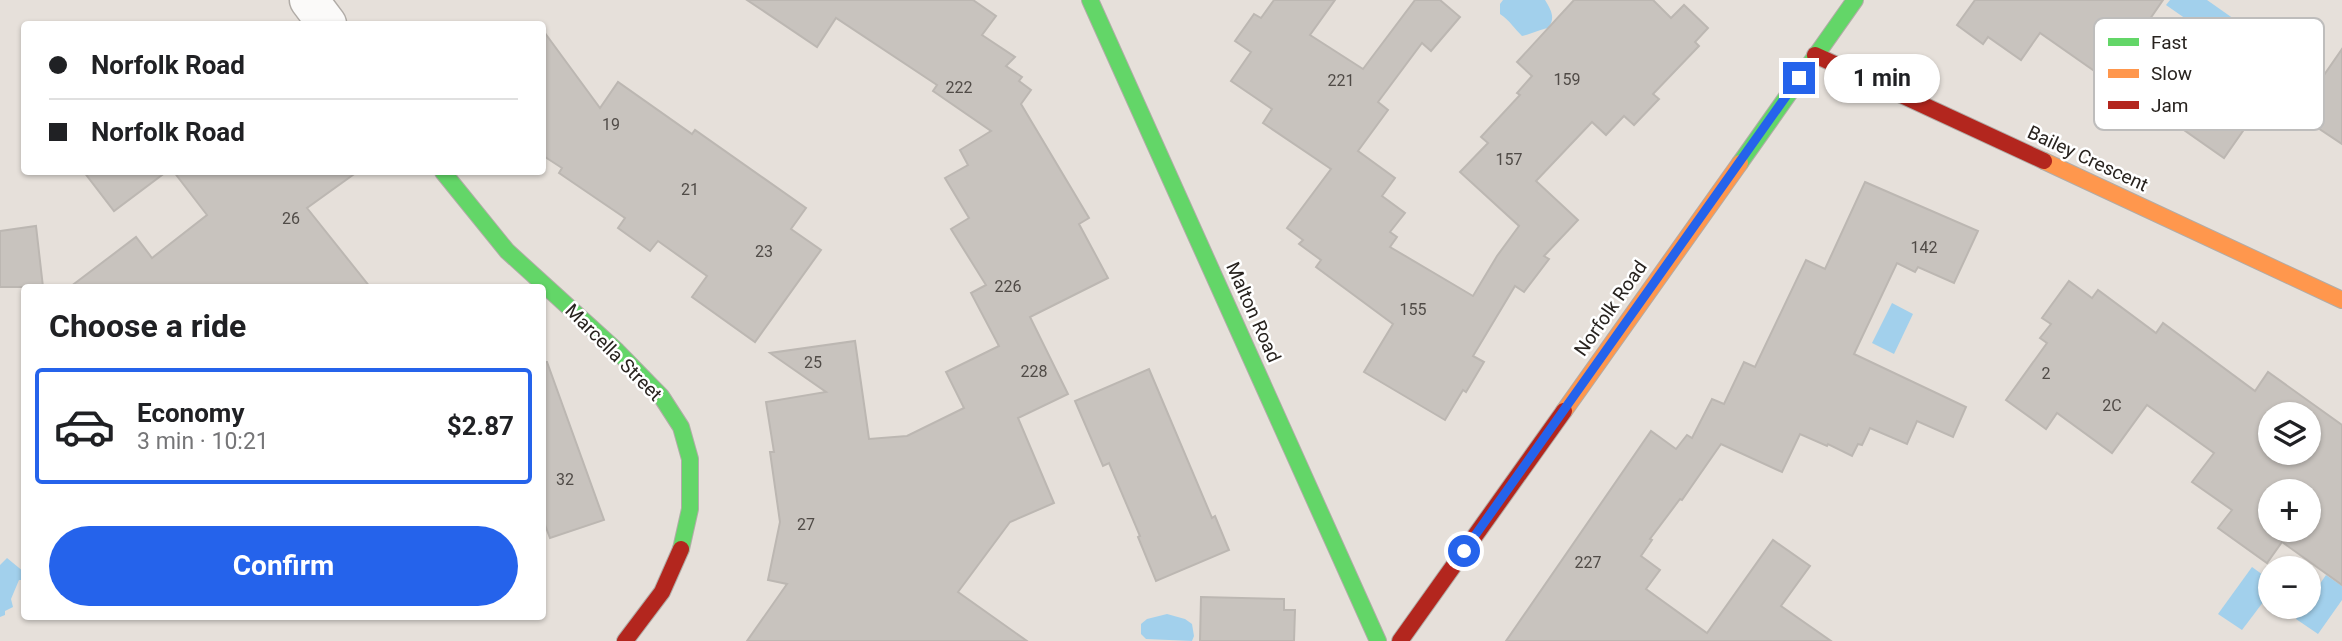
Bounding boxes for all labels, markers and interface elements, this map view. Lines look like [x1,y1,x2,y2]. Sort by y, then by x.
legend [2094,18,2324,130]
text: Fast [2151,31,2188,54]
text: Norfolk Road [91,50,245,80]
callout: 1 min [1824,54,1939,102]
route end [1783,62,1815,94]
text: Slow [2151,62,2192,85]
text: 1 min [1853,65,1911,92]
house number: 159 [1554,70,1580,89]
house number: 221 [1328,71,1354,90]
house number: 222 [946,78,972,97]
text: Jam [2151,94,2188,117]
house number: 19 [602,115,620,134]
text: Norfolk Road [91,117,245,147]
street label: Bailey Crescent [2024,120,2152,196]
house number: 157 [1496,150,1522,169]
house number: 21 [681,180,699,199]
house number: 26 [282,209,300,228]
house number: 142 [1911,238,1937,257]
house number: 23 [755,242,773,261]
street label: Norfolk Road [1569,256,1652,360]
street label: Malton Road [1221,259,1286,366]
house number: 226 [995,277,1021,296]
street label: Marcella Street [560,299,667,406]
house number: 155 [1400,300,1426,319]
text: Choose a ride [49,307,246,345]
house number: 25 [804,353,822,372]
house number: 228 [1021,362,1047,381]
house number: 2 [2042,364,2051,383]
icon: car [53,395,116,458]
house number: 2C [2102,396,2122,415]
text: Economy [137,398,244,428]
map controls [2258,402,2321,619]
button: layers [2258,402,2321,465]
text: $2.87 [447,411,514,441]
text: 3 min · 10:21 [137,428,269,455]
house number: 32 [556,470,574,489]
button: + [2258,479,2321,542]
house number: 27 [797,515,815,534]
button: Confirm [49,526,518,606]
route start [1448,535,1480,567]
house number: 227 [1575,553,1601,572]
button: − [2258,556,2321,619]

